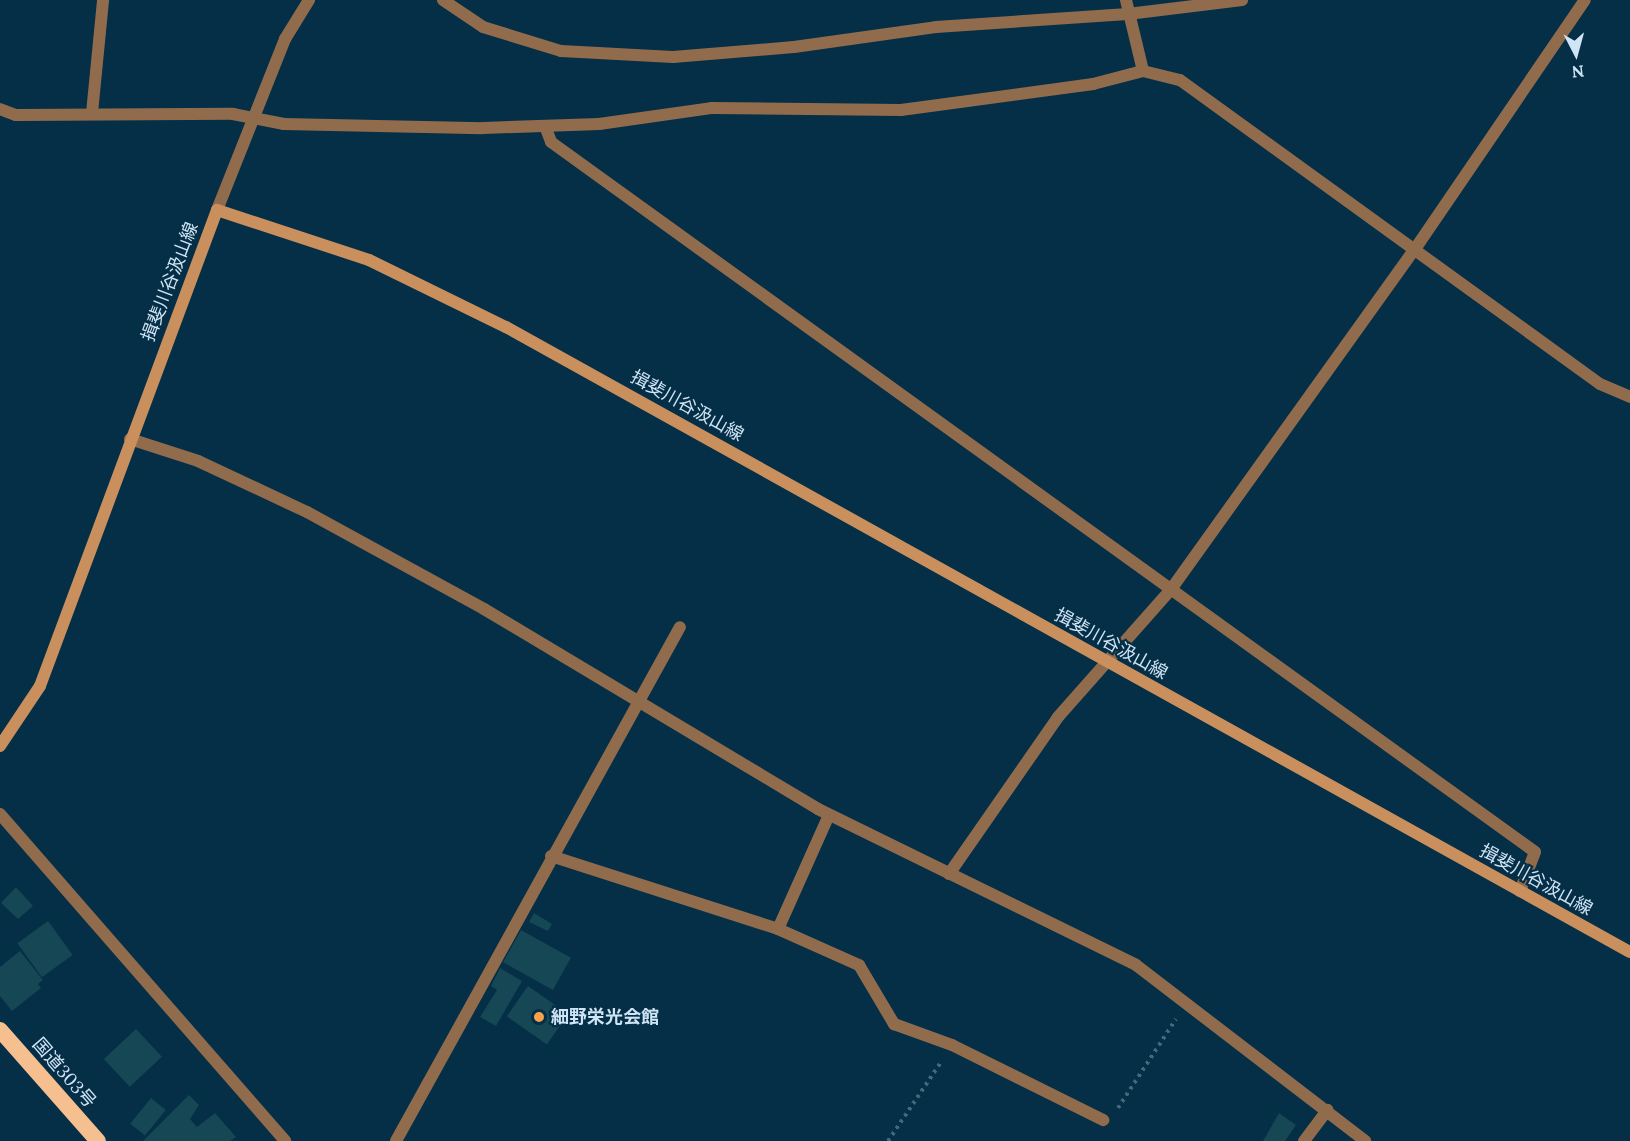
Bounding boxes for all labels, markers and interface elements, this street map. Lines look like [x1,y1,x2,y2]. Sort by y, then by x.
north arrow [1546,24,1606,84]
text: N [1571,61,1585,82]
street label: 揖斐川谷汲山線 [137,219,203,345]
street label: 揖斐川谷汲山線 [627,366,747,446]
street label: 揖斐川谷汲山線 [1051,604,1171,684]
street label: 揖斐川谷汲山線 [1476,840,1596,920]
place label: 細野栄光会館 [551,1006,659,1028]
marker: 細野栄光会館 [532,1010,546,1024]
street label: 国道303号 [28,1034,100,1112]

